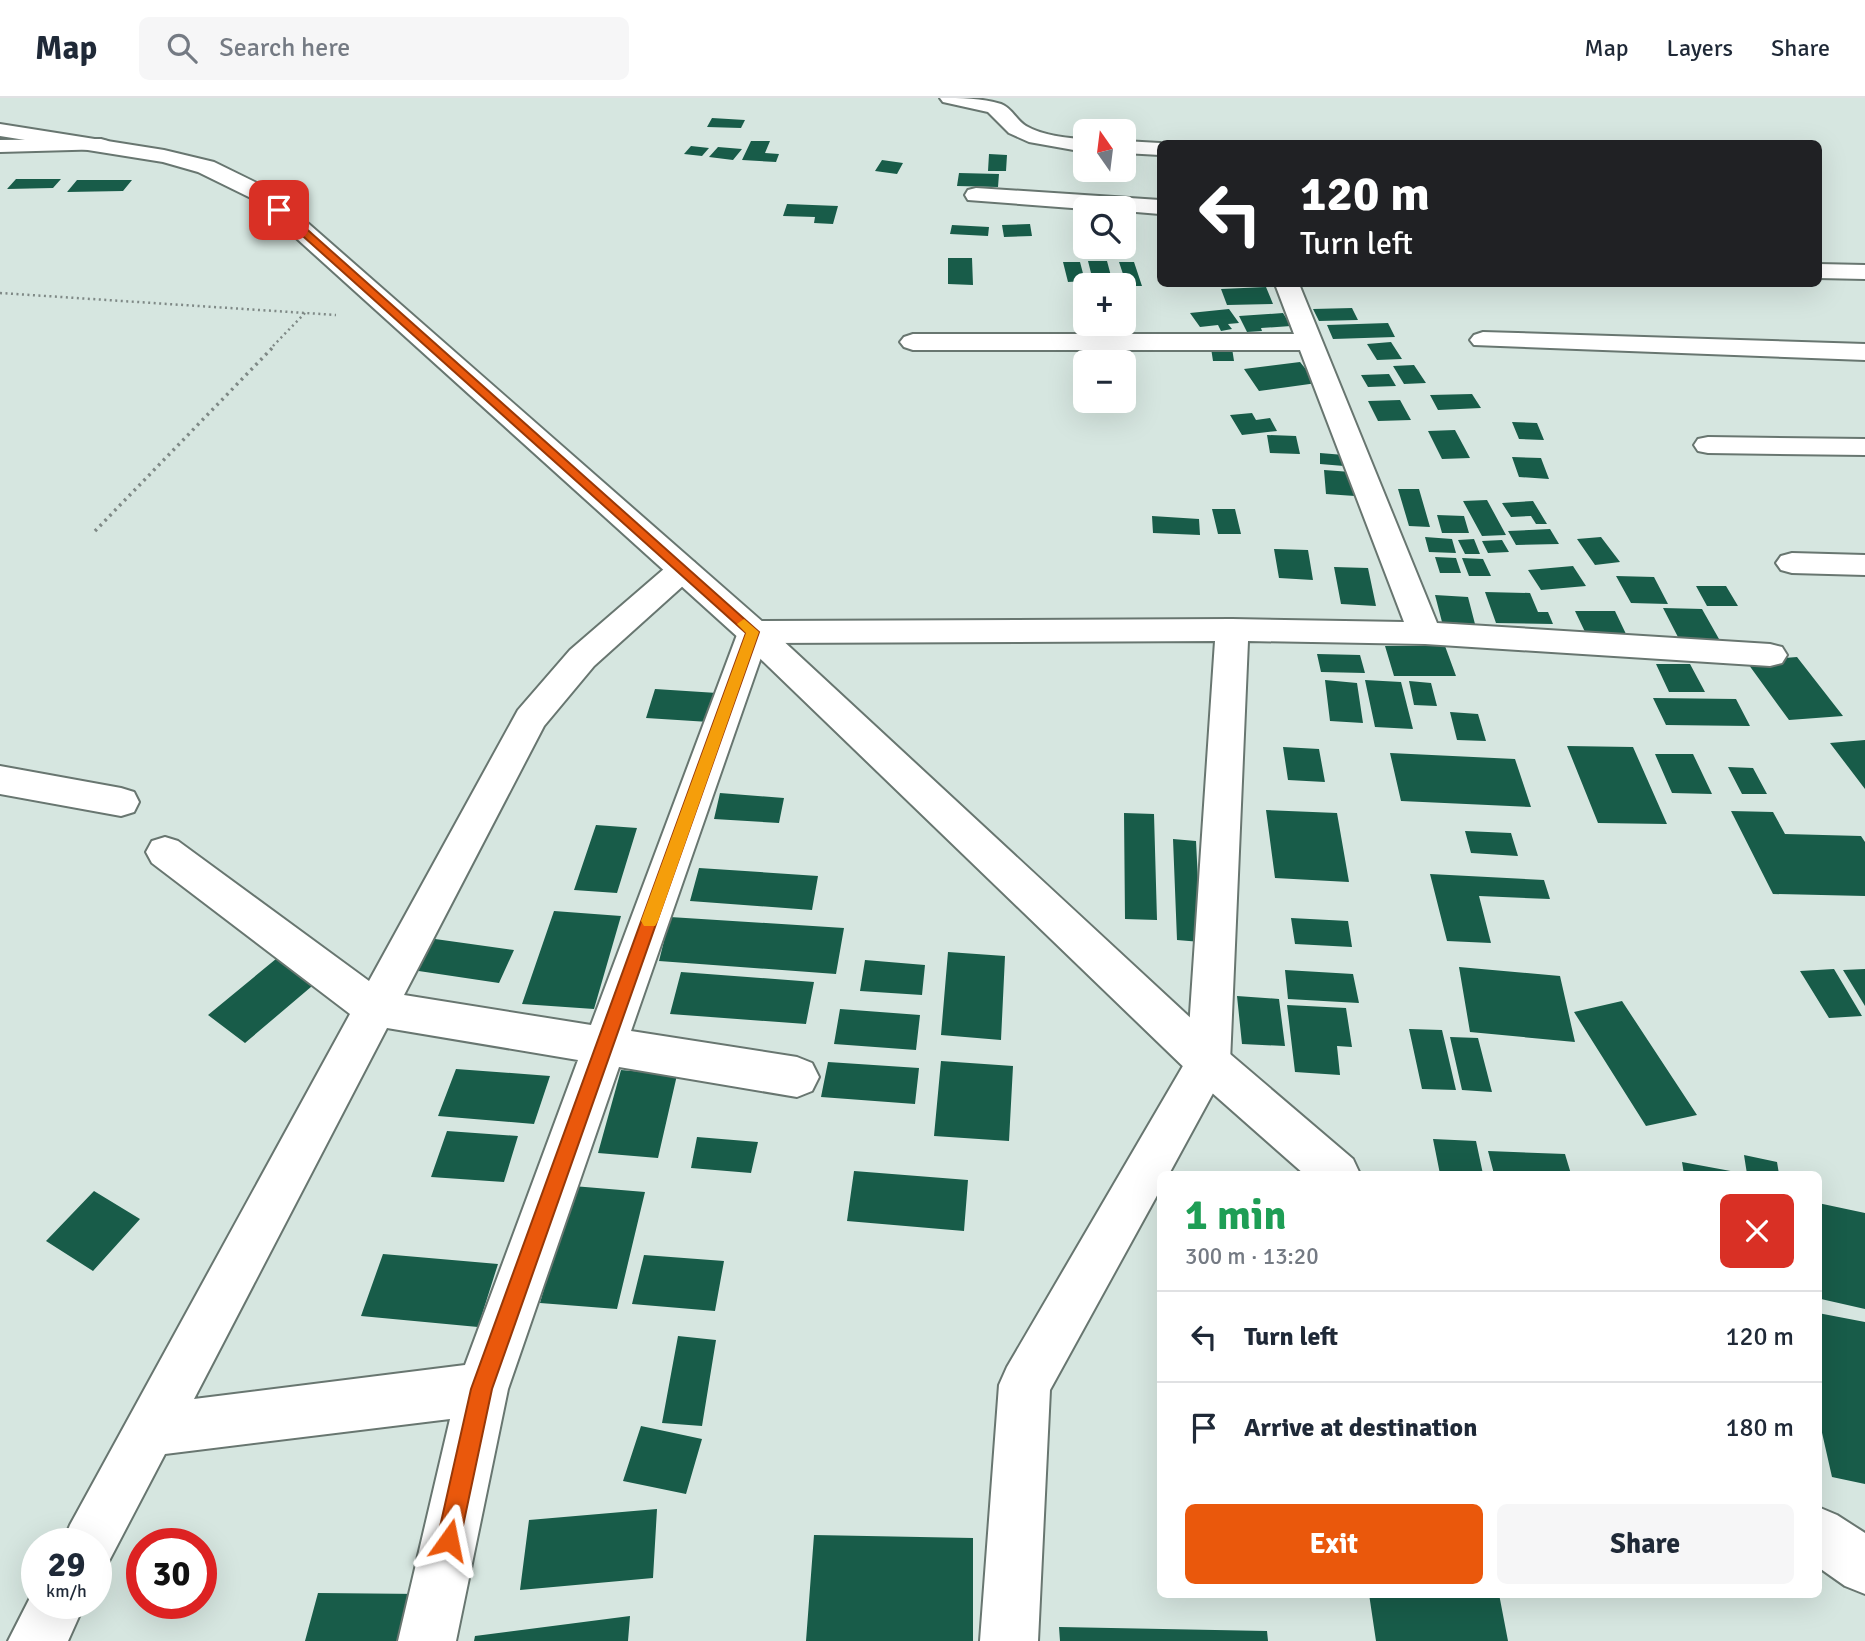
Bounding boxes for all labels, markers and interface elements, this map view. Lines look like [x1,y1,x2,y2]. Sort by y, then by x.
search box [139,17,629,80]
text: Map [35,28,97,69]
icon: search [163,29,201,67]
text: Search here [219,32,350,64]
text: Map [1584,33,1629,63]
text: Layers [1667,33,1733,63]
text: Share [1771,33,1830,63]
north arrow [1073,119,1136,182]
map controls [1073,119,1136,413]
text: 120 m [1300,164,1430,224]
icon: left [1185,168,1276,259]
pin [249,180,309,240]
icon: arrive [260,191,298,229]
button: search [1073,196,1136,259]
text: Turn left [1300,224,1413,263]
button: + [1073,273,1136,336]
button: − [1073,350,1136,413]
text: 1 min [1185,1190,1286,1241]
button: close [1720,1194,1794,1268]
text: 300 m · 13:20 [1185,1242,1319,1271]
icon: left [1185,1318,1223,1356]
text: Turn left [1244,1321,1338,1353]
text: 120 m [1725,1321,1794,1353]
icon: arrive [1185,1409,1223,1447]
text: Arrive at destination [1244,1412,1477,1444]
text: 180 m [1725,1412,1794,1444]
position arrow [412,1503,486,1577]
button: Exit [1185,1504,1483,1584]
button: Share [1497,1504,1794,1584]
speed limit sign: 30 [126,1528,217,1619]
text: 29 [48,1543,85,1586]
text: km/h [46,1580,87,1602]

